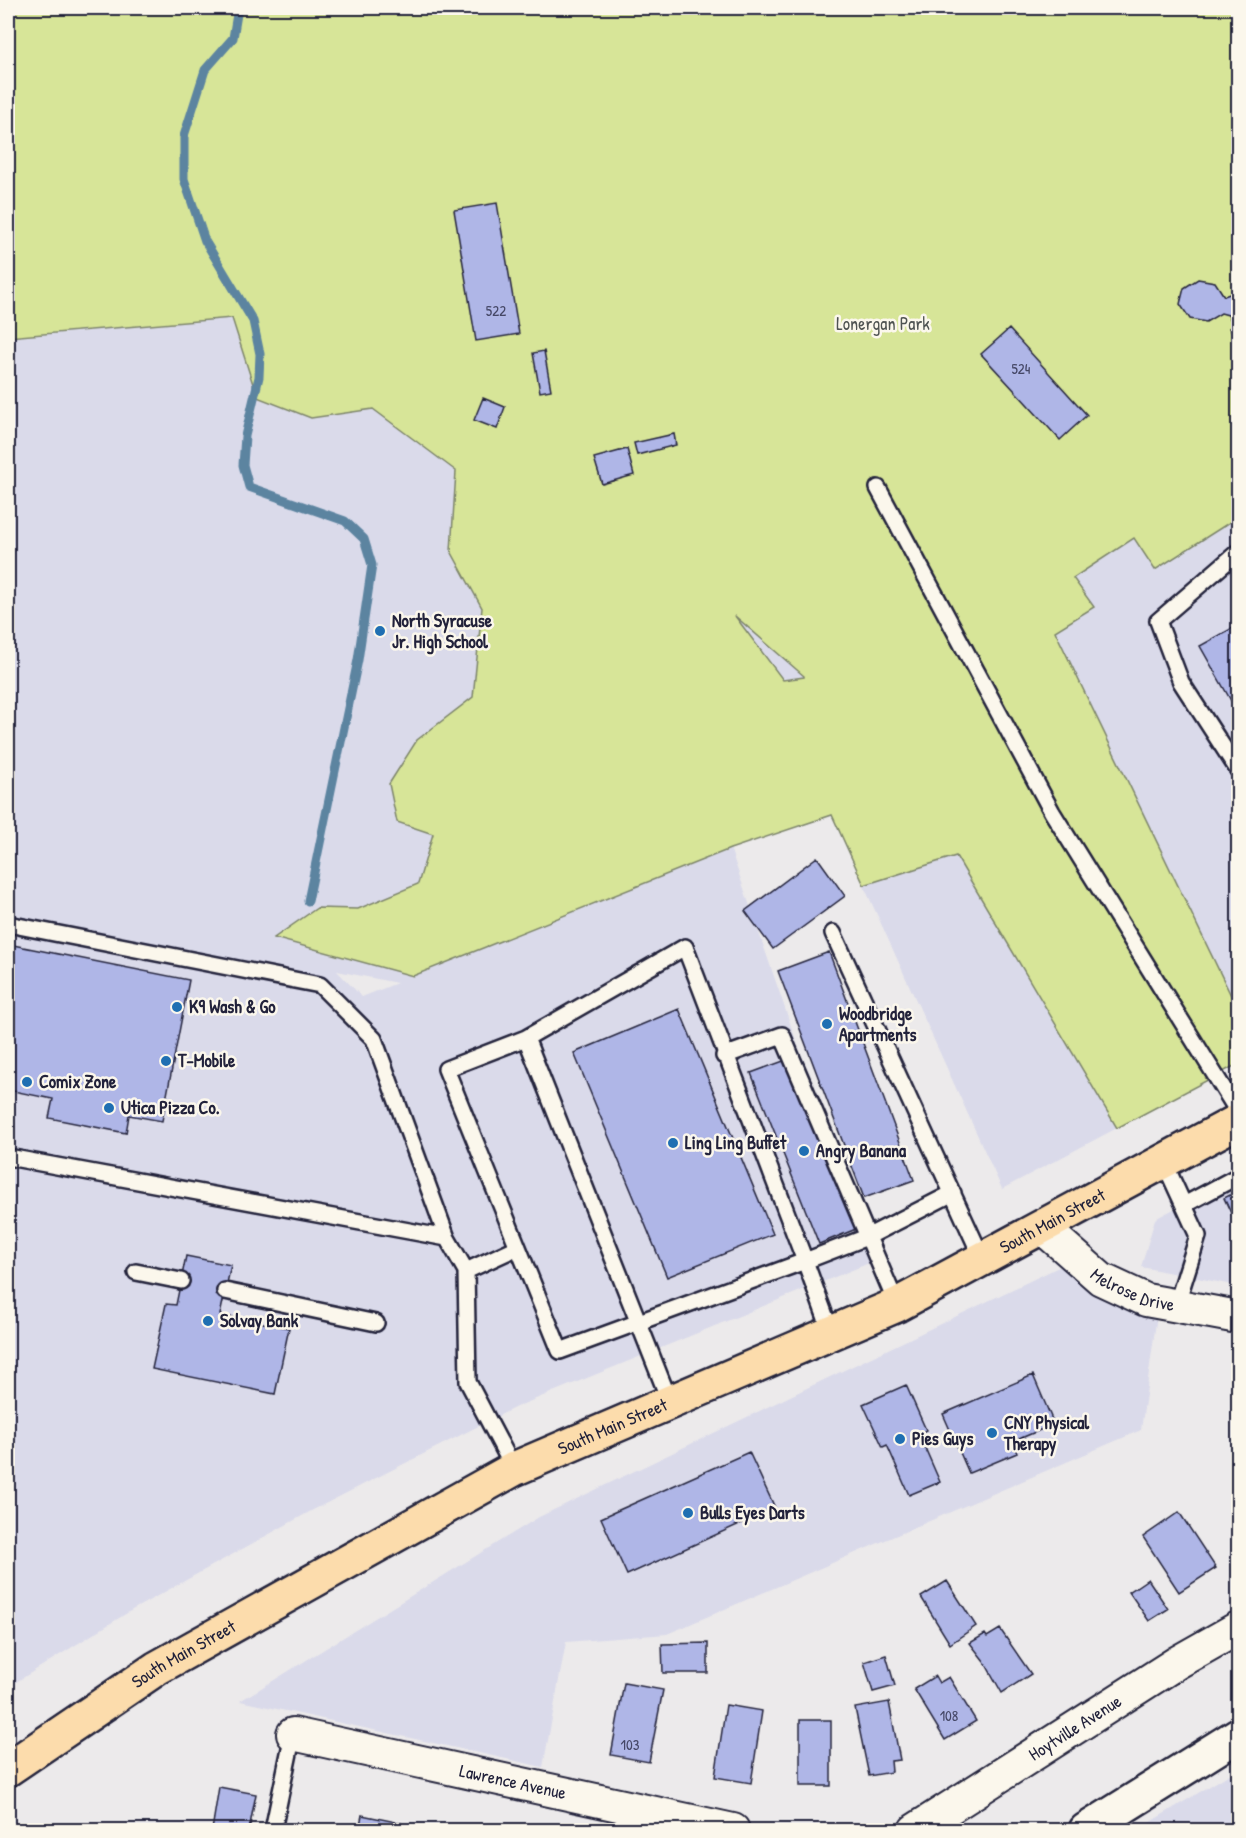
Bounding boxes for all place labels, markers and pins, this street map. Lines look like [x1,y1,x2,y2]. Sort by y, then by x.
place label: North Syracuse Jr. High School [392,608,493,655]
marker: North Syracuse Jr. High School [373,624,387,638]
place label: K9 Wash & Go [189,994,276,1019]
marker: K9 Wash & Go [170,1000,184,1014]
place label: Woodbridge Apartments [839,1001,916,1048]
marker: Woodbridge Apartments [820,1017,834,1031]
place label: T-Mobile [177,1048,236,1073]
marker: T-Mobile [159,1054,173,1068]
place label: Comix Zone [39,1069,117,1094]
marker: Comix Zone [20,1075,34,1089]
place label: Utica Pizza Co. [121,1095,220,1120]
marker: Utica Pizza Co. [102,1101,116,1115]
place label: Ling Ling Buffet [685,1130,787,1156]
marker: Ling Ling Buffet [666,1136,680,1150]
place label: Angry Banana [816,1138,907,1164]
marker: Angry Banana [797,1144,811,1158]
place label: Solvay Bank [220,1308,299,1334]
marker: Solvay Bank [201,1314,215,1328]
place label: CNY Physical Therapy [1003,1410,1090,1457]
place label: Pies Guys [912,1426,973,1452]
marker: CNY Physical Therapy [985,1426,999,1440]
marker: Pies Guys [893,1432,907,1446]
place label: Bulls Eyes Darts [700,1500,805,1526]
marker: Bulls Eyes Darts [681,1506,695,1520]

